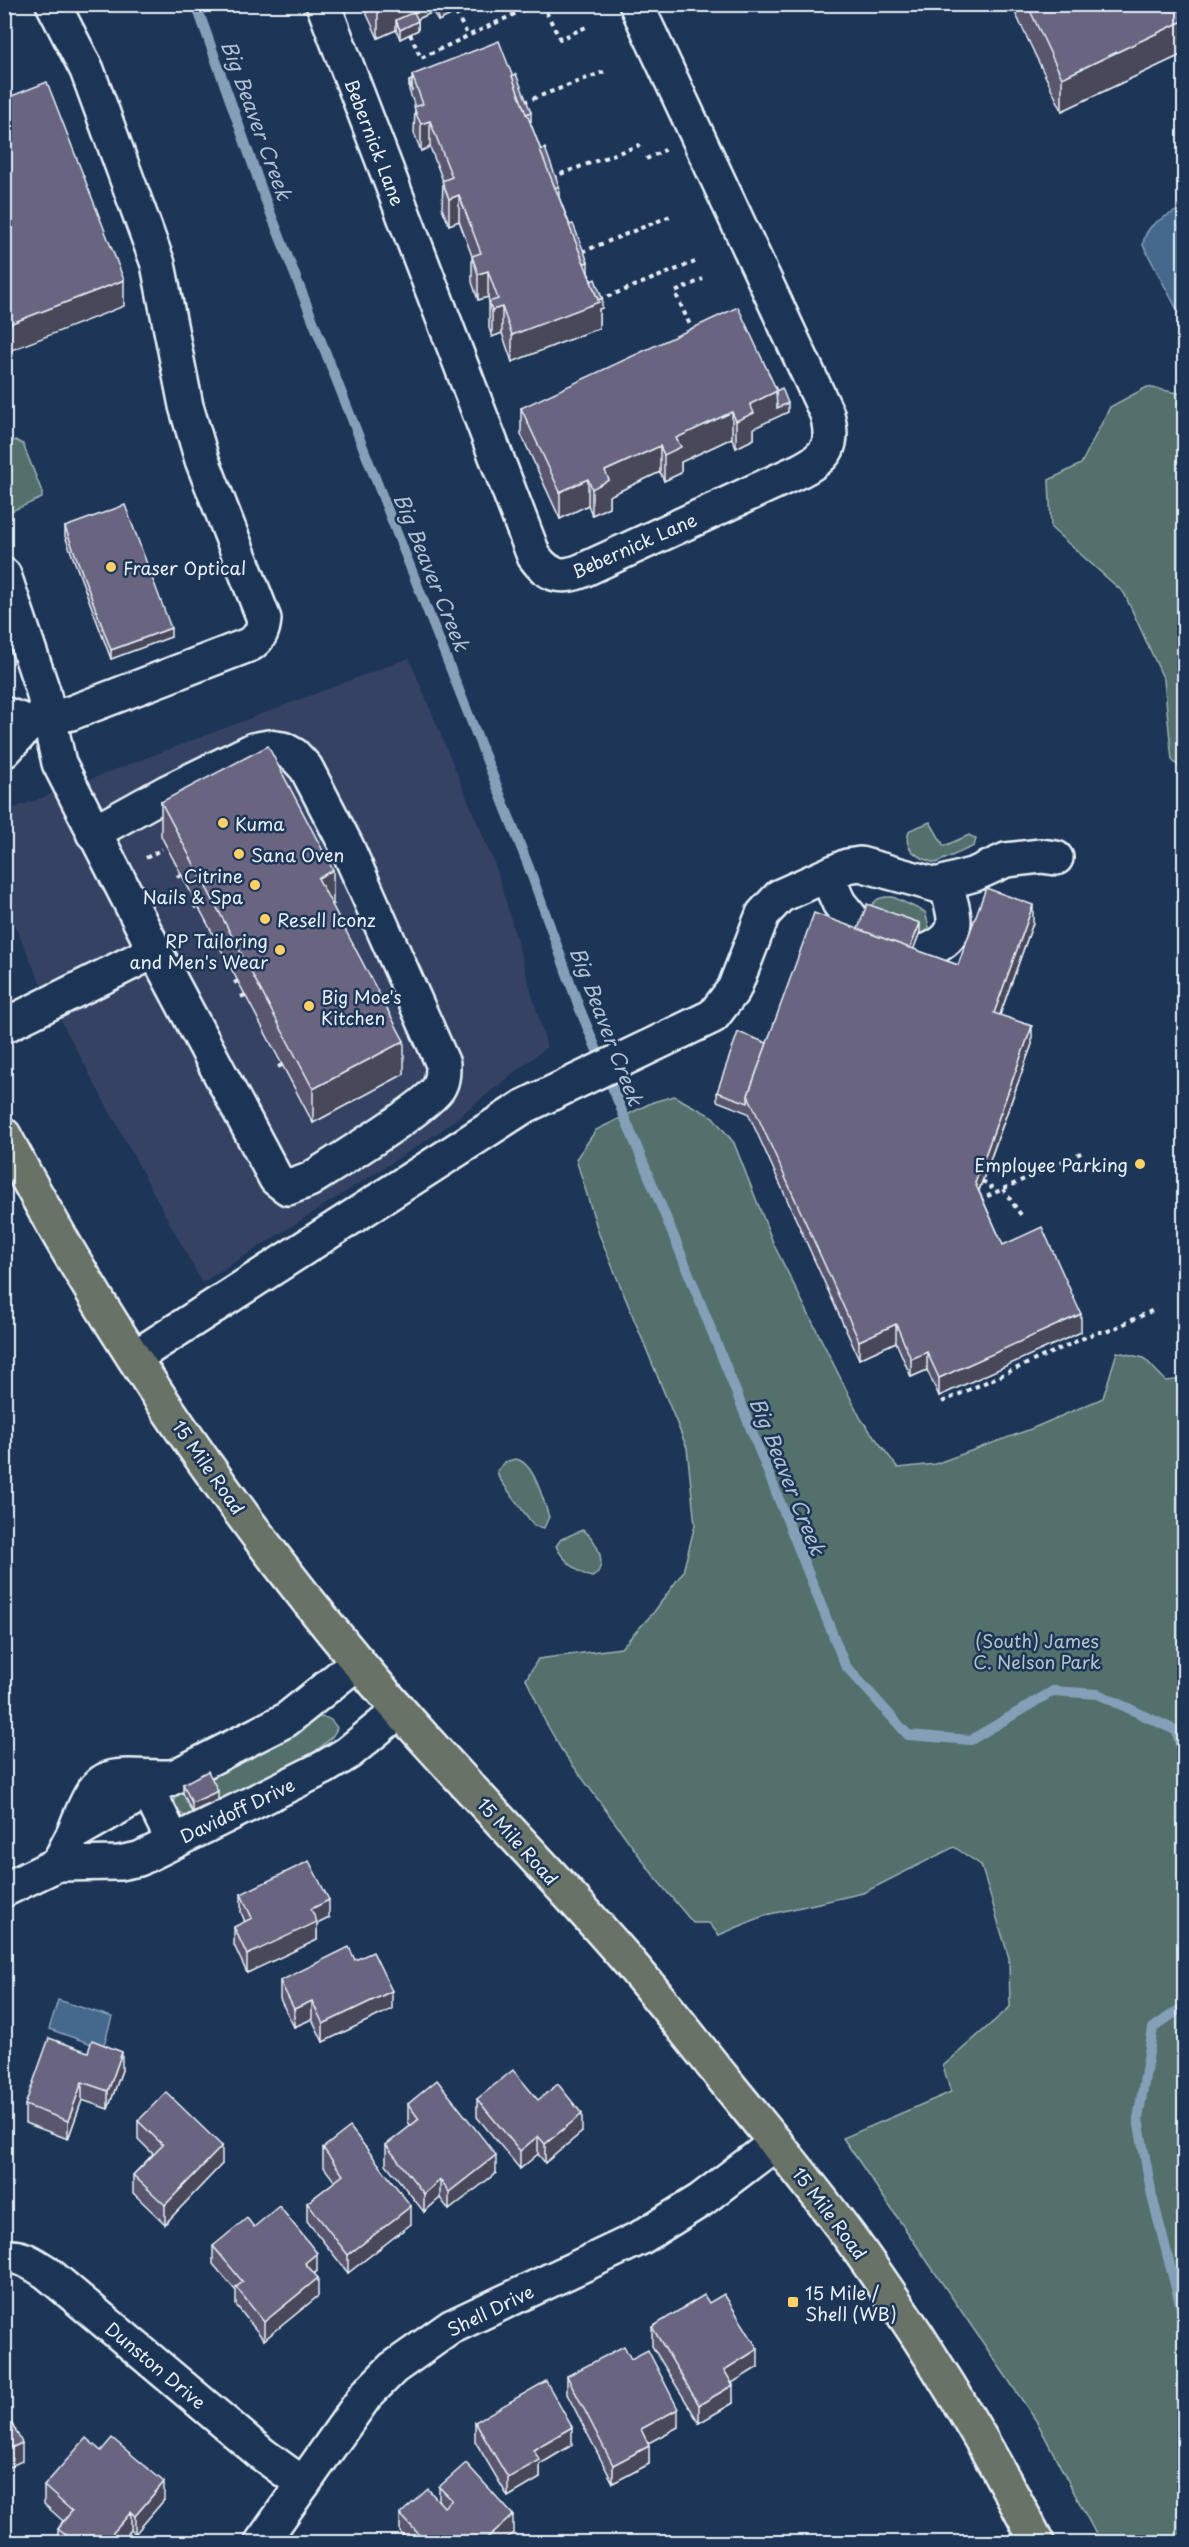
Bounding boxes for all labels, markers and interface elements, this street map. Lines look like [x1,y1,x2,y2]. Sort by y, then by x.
water label: Big Beaver Creek [214,36,300,205]
street label: Bebernick Lane [338,74,412,210]
water label: Big Beaver Creek [387,489,478,656]
street label: Bebernick Lane [567,505,701,585]
place label: Fraser Optical [123,554,246,581]
marker: Fraser Optical [104,560,118,574]
place label: Kuma [235,810,285,837]
marker: Kuma [216,816,230,830]
place label: Sana Oven [251,841,344,868]
marker: Sana Oven [232,847,246,861]
place label: Citrine Nails & Spa [143,862,243,910]
marker: Citrine Nails & Spa [248,878,262,892]
place label: Resell Iconz [277,906,376,933]
marker: Resell Iconz [258,912,272,926]
place label: RP Tailoring and Men's Wear [129,927,269,975]
water label: Big Beaver Creek [563,942,651,1111]
marker: RP Tailoring and Men's Wear [273,943,287,957]
place label: Big Moe's Kitchen [321,983,401,1031]
marker: Big Moe's Kitchen [302,999,316,1013]
place label: Employee Parking [974,1151,1128,1178]
marker: Employee Parking [1133,1157,1147,1171]
water label: Big Beaver Creek [743,1393,834,1560]
street label: 15 Mile Road [166,1414,252,1520]
park label: (South) James C. Nelson Park [973,1627,1101,1675]
street label: Davidoff Drive [175,1771,299,1849]
street label: 15 Mile Road [471,1791,565,1891]
street label: 15 Mile Road [786,2161,874,2265]
street label: Shell Drive [442,2277,538,2343]
place label: 15 Mile / Shell (WB) [805,2279,897,2327]
marker: 15 Mile / Shell (WB) [786,2295,800,2309]
street label: Dunston Drive [100,2315,212,2415]

